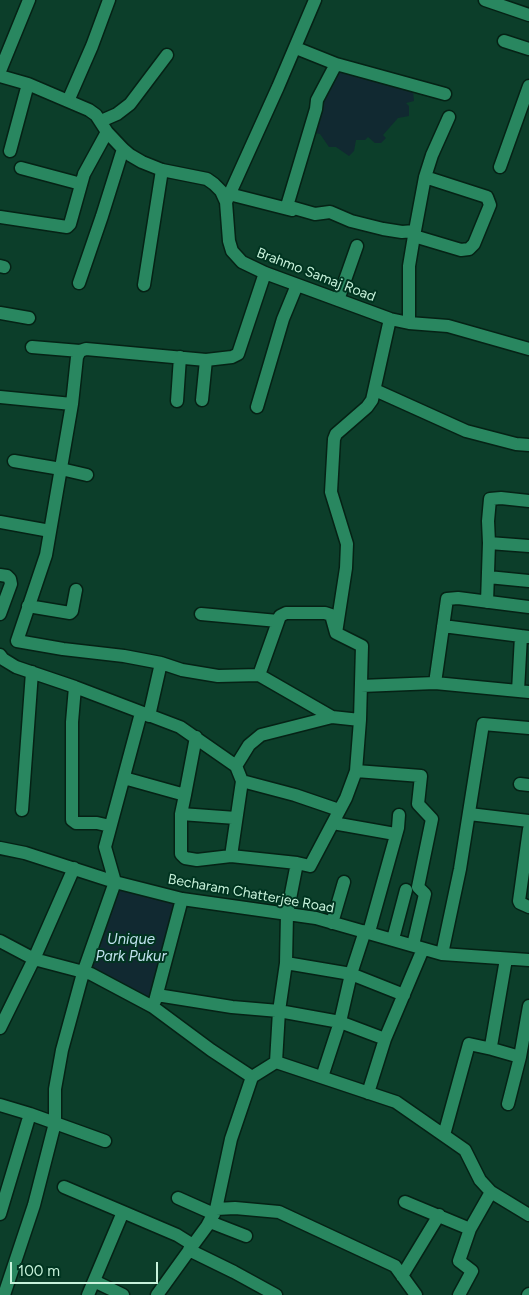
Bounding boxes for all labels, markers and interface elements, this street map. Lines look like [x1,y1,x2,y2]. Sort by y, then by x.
street label: Brahmo Samaj Road [254,245,378,305]
street label: Becharam Chatterjee Road [166,871,336,917]
water label: Unique Park Pukur [95,931,167,966]
scale bar [12,1252,160,1284]
text: 100 m [18,1262,60,1280]

